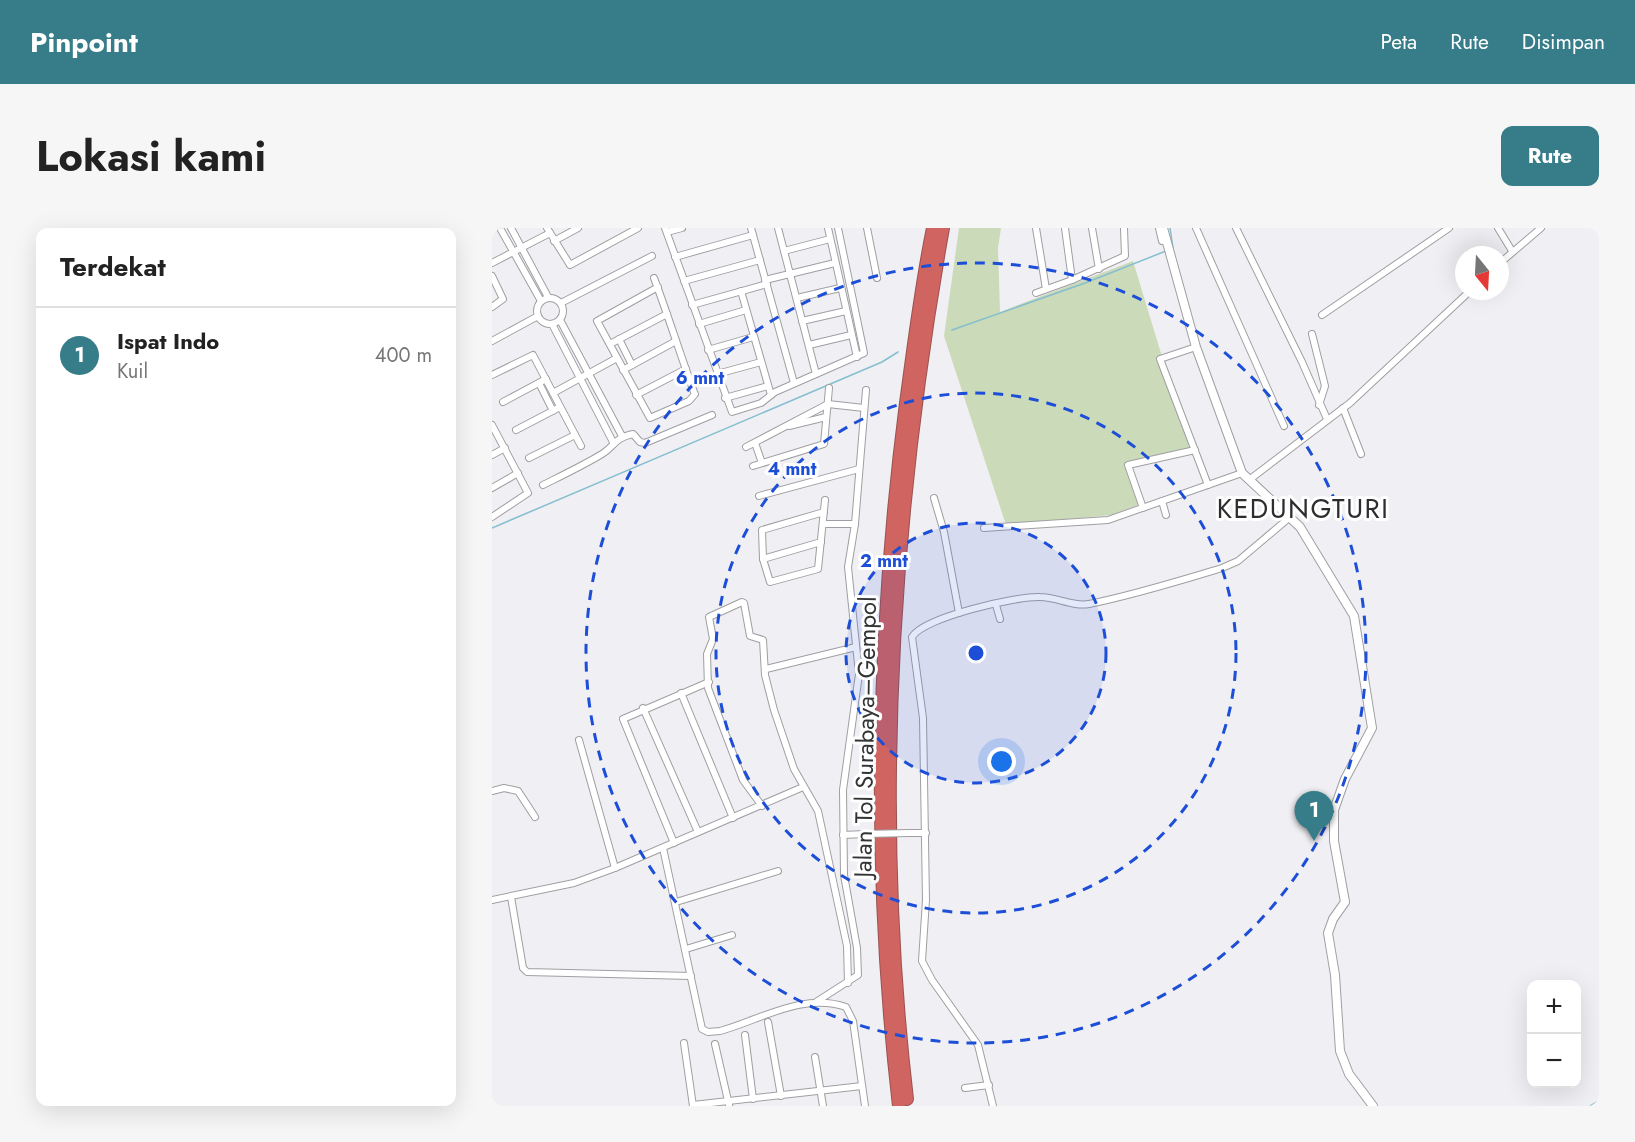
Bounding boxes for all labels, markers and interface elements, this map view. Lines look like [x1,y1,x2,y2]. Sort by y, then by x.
text: Pinpoint [30,22,138,63]
text: Peta [1380,27,1417,57]
text: Rute [1450,27,1489,57]
text: Disimpan [1522,27,1605,57]
text: Lokasi kami [36,126,266,187]
button: Rute [1501,126,1599,186]
north arrow [1455,246,1509,300]
text: Terdekat [60,248,166,286]
text: Ispat Indo [117,325,219,357]
text: 1 [74,341,85,370]
text: 400 m [375,341,432,370]
text: Kuil [117,357,148,386]
text: 6 mnt [676,365,724,391]
text: 4 mnt [768,456,817,482]
district label: KEDUNGTURI [1217,489,1389,528]
text: 2 mnt [860,548,908,574]
street label: Jalan Tol Surabaya–Gempol [845,596,885,881]
centre of rings [966,643,986,663]
your location [987,747,1016,776]
pin: 1 [1294,792,1334,841]
map controls [1527,980,1581,1088]
button: + [1527,980,1581,1034]
button: − [1527,1034,1581,1088]

